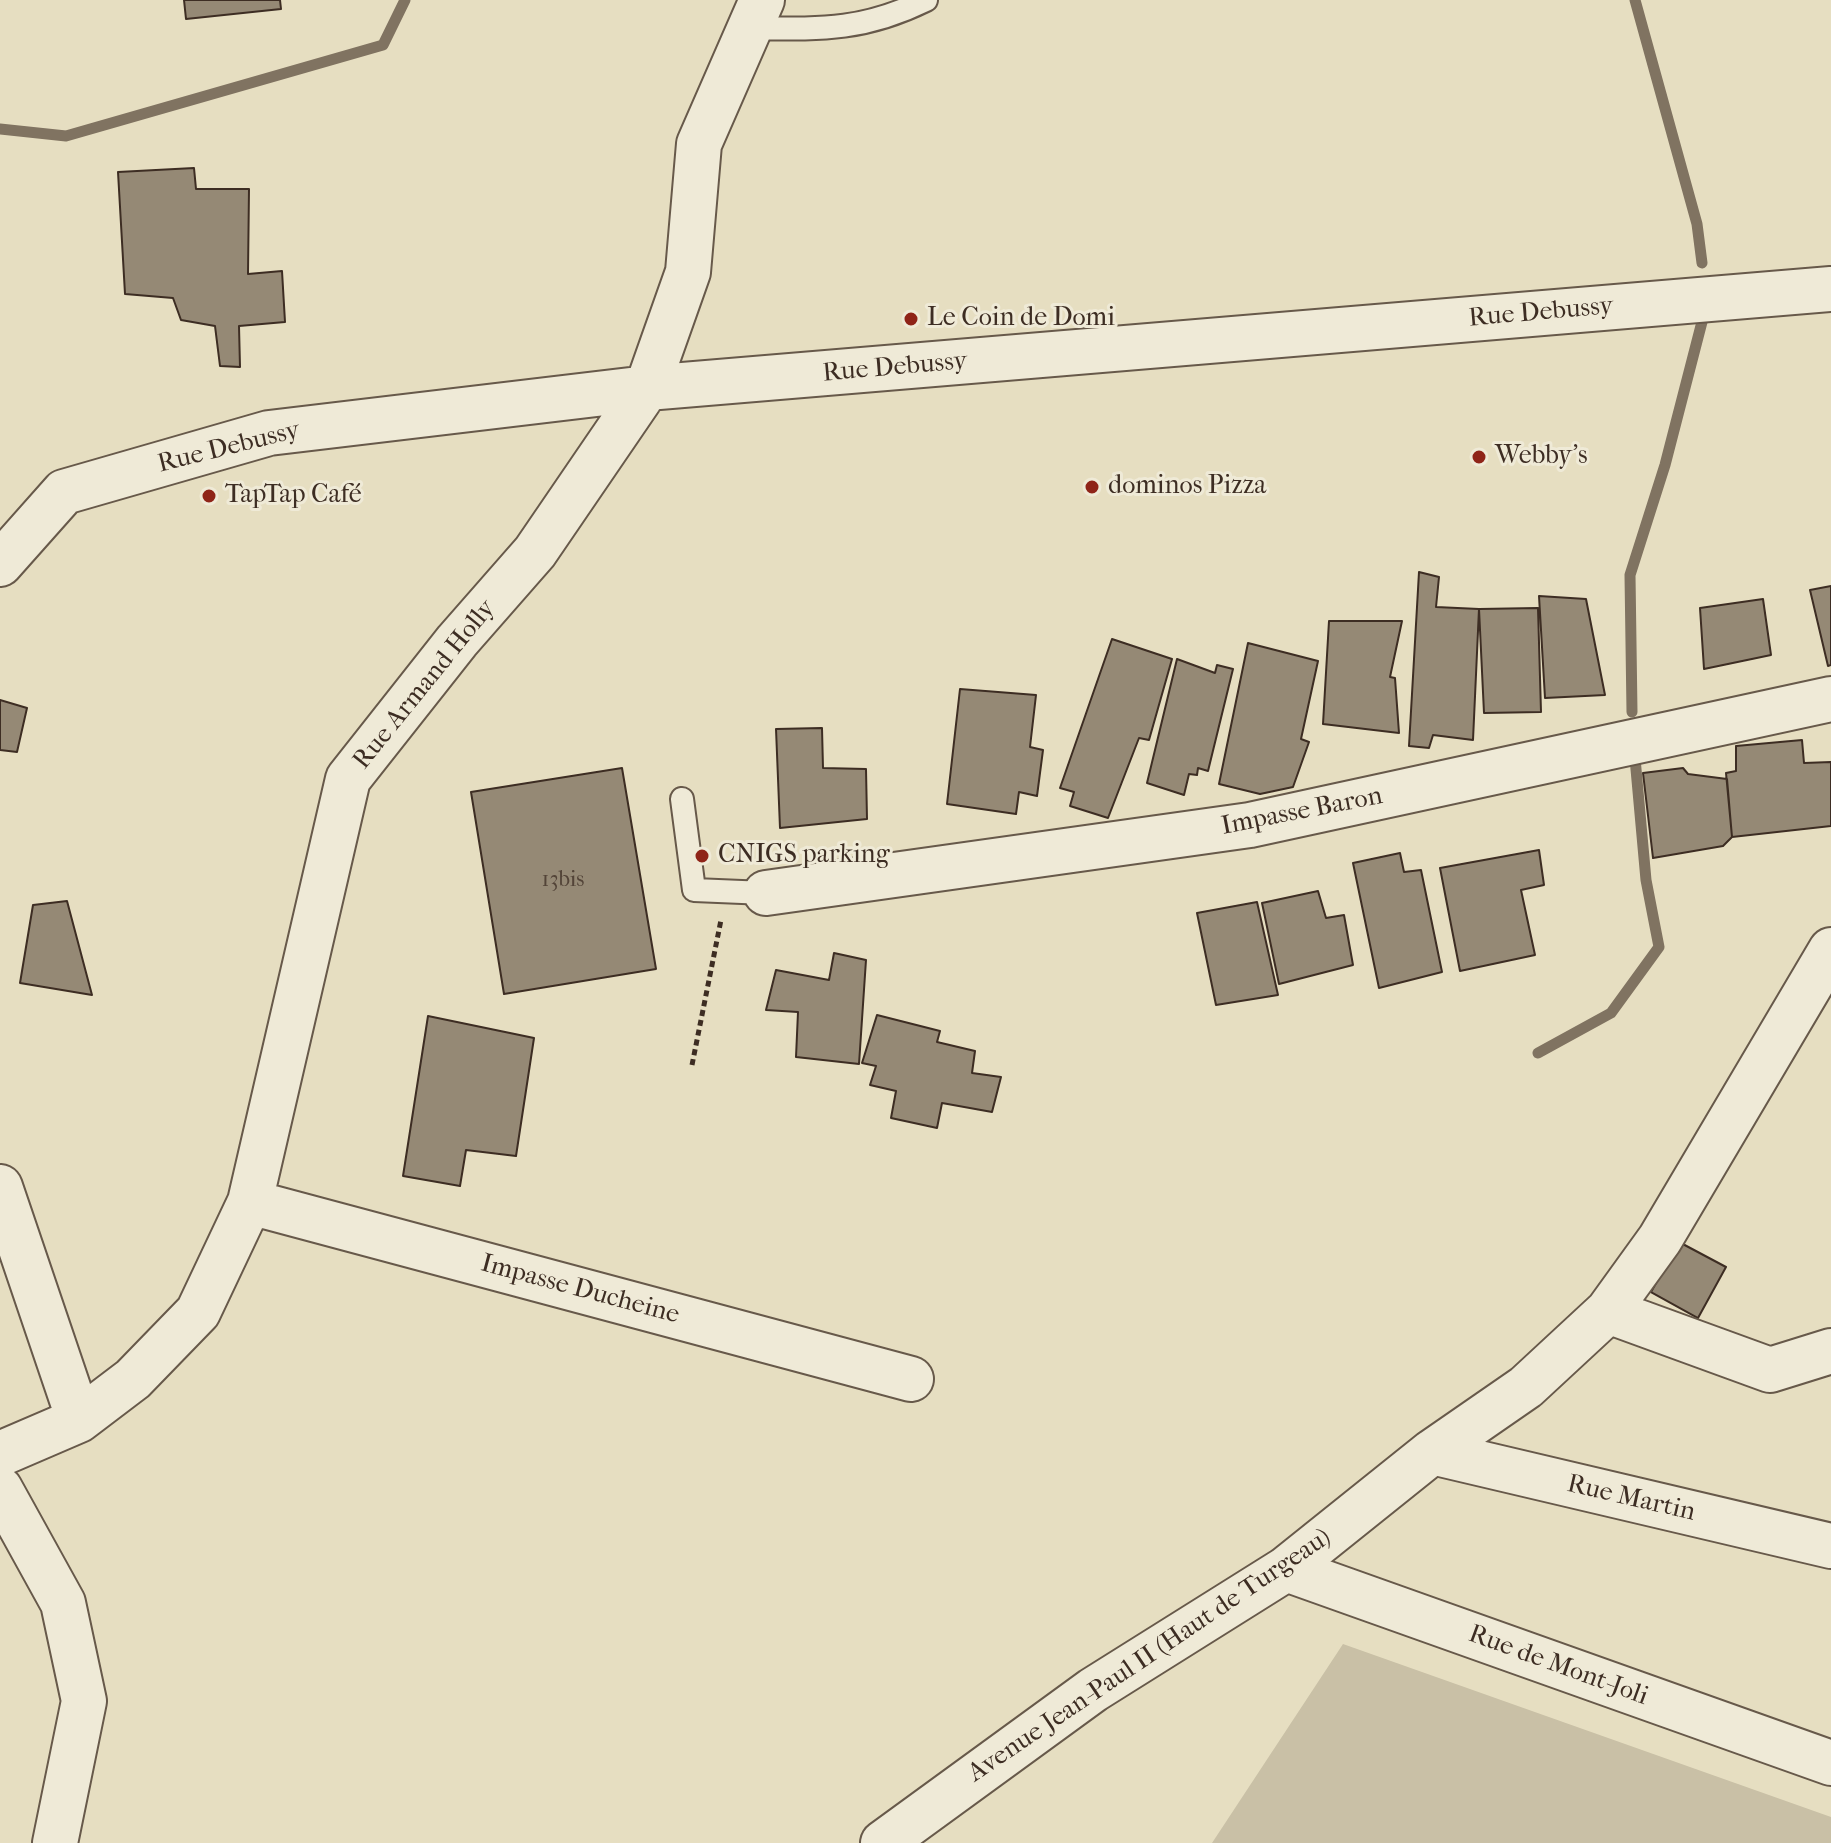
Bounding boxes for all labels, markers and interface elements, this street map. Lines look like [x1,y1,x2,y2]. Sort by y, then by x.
street label: Rue Debussy [1467,291,1615,335]
place label: Le Coin de Domi [927,303,1115,335]
marker: Le Coin de Domi [902,310,920,328]
street label: Rue Debussy [821,346,969,390]
street label: Rue Debussy [155,415,303,481]
place label: Webby's [1495,441,1587,473]
marker: Webby's [1470,448,1488,466]
place label: dominos Pizza [1108,471,1266,503]
marker: dominos Pizza [1083,478,1101,496]
place label: TapTap Café [225,480,362,512]
marker: TapTap Café [200,487,218,505]
street label: Rue Armand Holly [347,594,503,776]
street label: Impasse Baron [1219,781,1385,843]
place label: CNIGS parking [718,840,890,872]
marker: CNIGS parking [693,847,711,865]
house number: 13bis [542,868,584,894]
street label: Impasse Ducheine [477,1249,683,1331]
street label: Rue Martin [1564,1469,1698,1529]
street label: Avenue Jean-Paul II (Haut de Turgeau) [963,1523,1337,1789]
street label: Rue de Mont-Joli [1464,1619,1652,1713]

